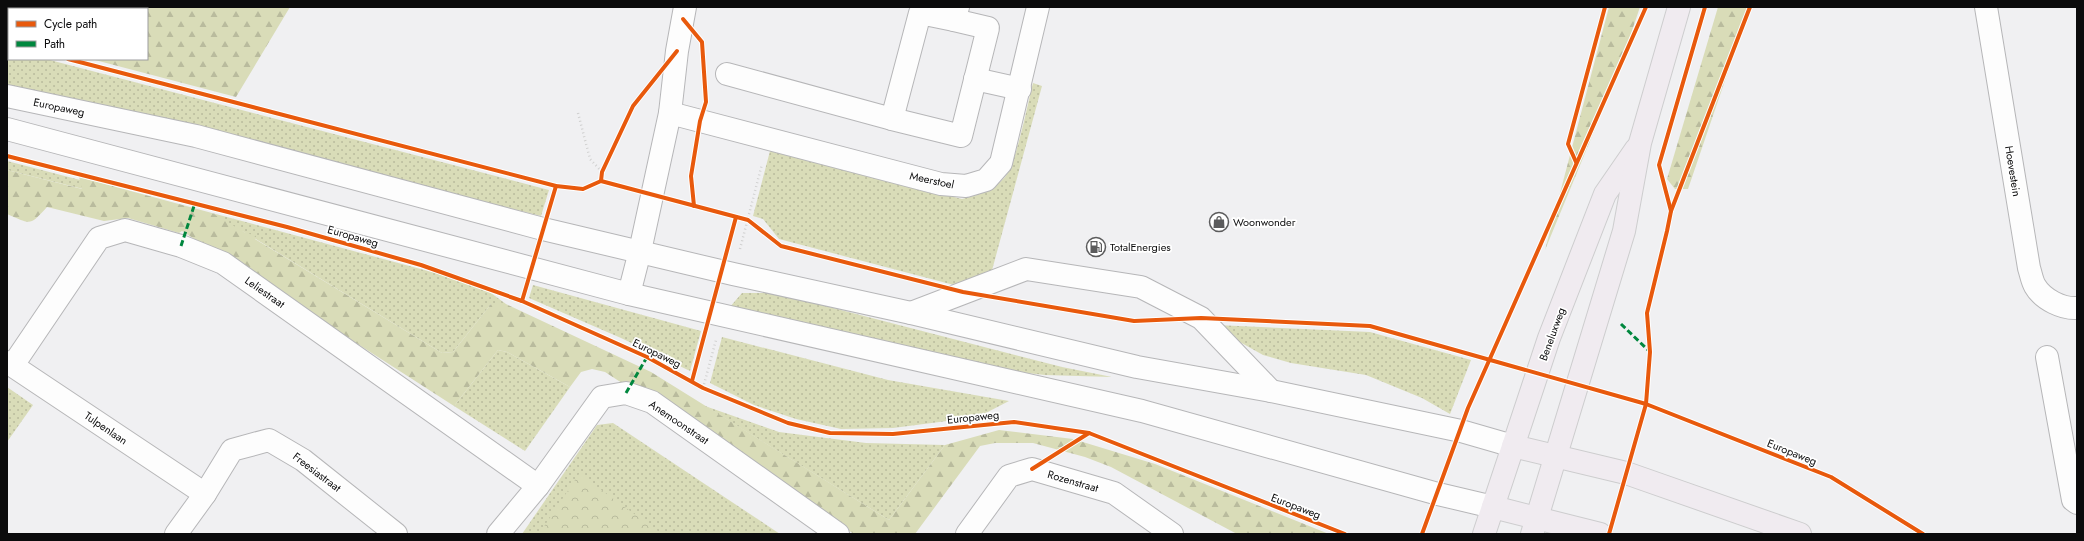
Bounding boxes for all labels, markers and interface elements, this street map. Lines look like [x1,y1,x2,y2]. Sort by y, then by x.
legend [8,8,148,60]
text: Cycle path [44,15,97,33]
text: Path [44,35,65,53]
street label: Europaweg [32,94,86,120]
street label: Hoevestein [2001,145,2025,197]
street label: Meerstoel [908,167,956,193]
shop icon: Woonwonder [1208,211,1230,233]
place label: Woonwonder [1233,214,1296,230]
street label: Europaweg [326,221,380,251]
fuel station icon: TotalEnergies [1085,236,1107,258]
place label: TotalEnergies [1110,239,1171,255]
street label: Leliestraat [242,272,289,312]
street label: Beneluxweg [1535,305,1569,363]
street label: Europaweg [630,334,684,372]
street label: Anemoonstraat [646,396,712,448]
street label: Europaweg [946,406,1000,428]
street label: Tulpenlaan [81,408,131,448]
street label: Europaweg [1765,435,1819,469]
street label: Freesiastraat [289,448,345,496]
street label: Rozenstraat [1046,466,1101,496]
street label: Europaweg [1269,489,1323,523]

